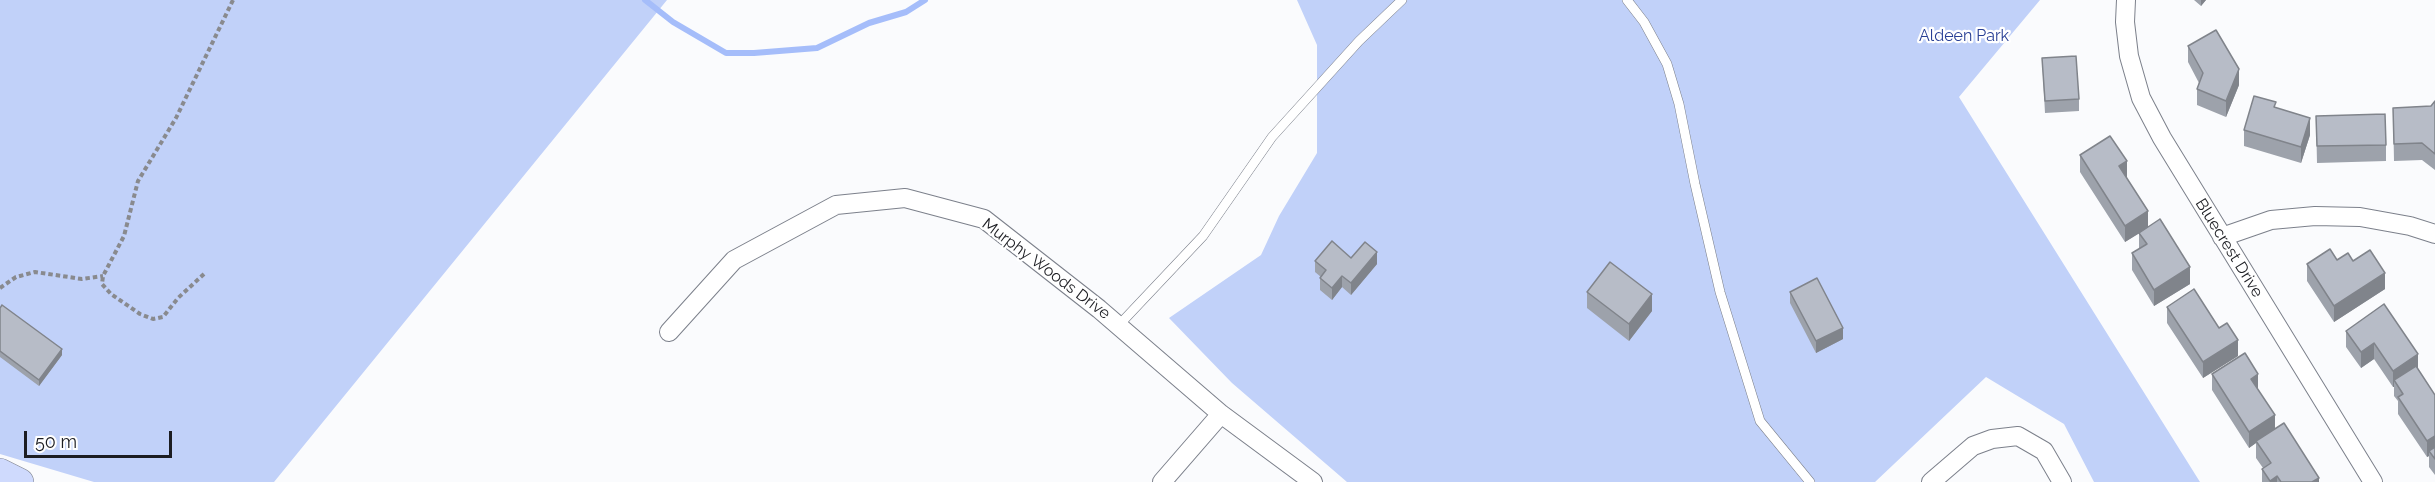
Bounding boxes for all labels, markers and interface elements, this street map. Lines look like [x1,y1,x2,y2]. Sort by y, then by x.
park label: Aldeen Park [1919,26,2009,46]
street label: Bluecrest Drive [2191,195,2267,301]
street label: Murphy Woods Drive [978,215,1114,323]
scale bar [27,419,176,457]
text: 50 m [35,431,77,452]

